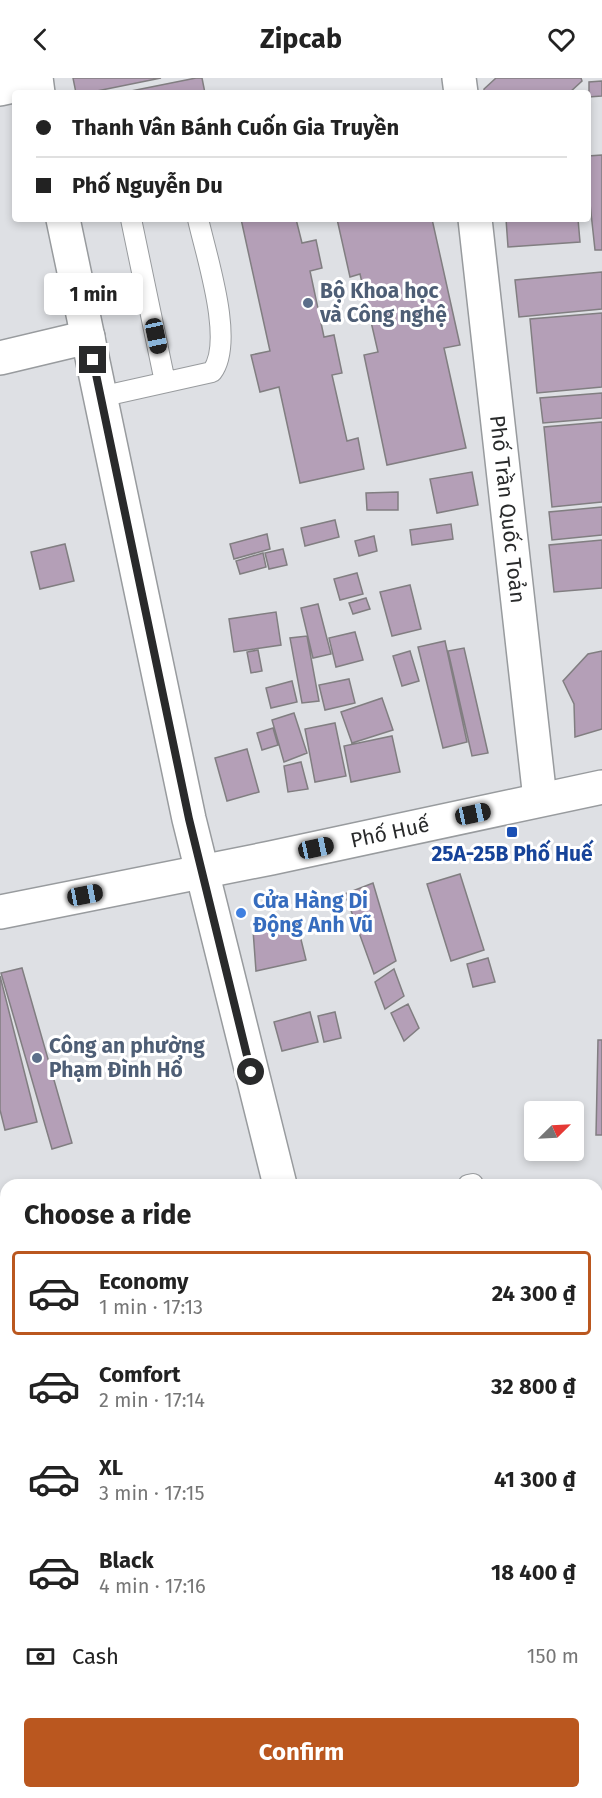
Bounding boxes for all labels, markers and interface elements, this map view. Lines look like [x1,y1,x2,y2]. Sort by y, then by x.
icon: back [24,23,57,56]
text: Zipcab [260,23,342,55]
icon: heart [545,23,578,56]
text: Thanh Vân Bánh Cuốn Gia Truyền [72,114,399,141]
text: Phố Nguyễn Du [72,172,223,199]
callout: 1 min [44,273,142,315]
place label: Bộ Khoa học và Công nghệ [319,278,447,328]
text: 1 min [69,282,118,306]
marker: Bộ Khoa học và Công nghệ [301,296,315,310]
car [143,317,169,355]
route end [79,346,106,373]
street label: Phố Trần Quốc Toản [484,414,531,605]
car [454,801,492,827]
street label: Phố Huế [348,811,432,854]
marker: 25A-25B Phố Huế [505,825,519,839]
car [297,835,335,861]
place label: 25A-25B Phố Huế [431,839,594,867]
car [66,883,104,907]
place label: Cửa Hàng Di Động Anh Vũ [253,888,373,938]
marker: Cửa Hàng Di Động Anh Vũ [234,906,248,920]
place label: Công an phường Phạm Đình Hổ [49,1033,205,1083]
marker: Công an phường Phạm Đình Hổ [30,1051,44,1065]
route start [237,1058,264,1085]
north arrow [524,1101,584,1161]
map controls [524,1101,584,1161]
text: Choose a ride [24,1199,191,1231]
icon: car [27,1266,81,1320]
text: Economy [99,1268,188,1295]
text: 24 300 ₫ [492,1280,576,1307]
text: 1 min · 17:13 [99,1295,203,1319]
icon: car [27,1359,81,1413]
text: Comfort [99,1361,180,1388]
text: 32 800 ₫ [491,1373,576,1400]
text: 2 min · 17:14 [99,1388,205,1412]
icon: car [27,1452,81,1506]
text: XL [99,1454,123,1481]
text: 41 300 ₫ [494,1466,576,1493]
text: 3 min · 17:15 [99,1481,204,1505]
icon: car [27,1545,81,1599]
text: Black [99,1547,154,1574]
text: 18 400 ₫ [491,1559,576,1586]
text: 4 min · 17:16 [99,1574,206,1598]
icon: cash [24,1640,57,1673]
text: Cash [72,1643,119,1670]
text: 150 m [527,1644,579,1668]
button: Confirm [24,1718,579,1787]

